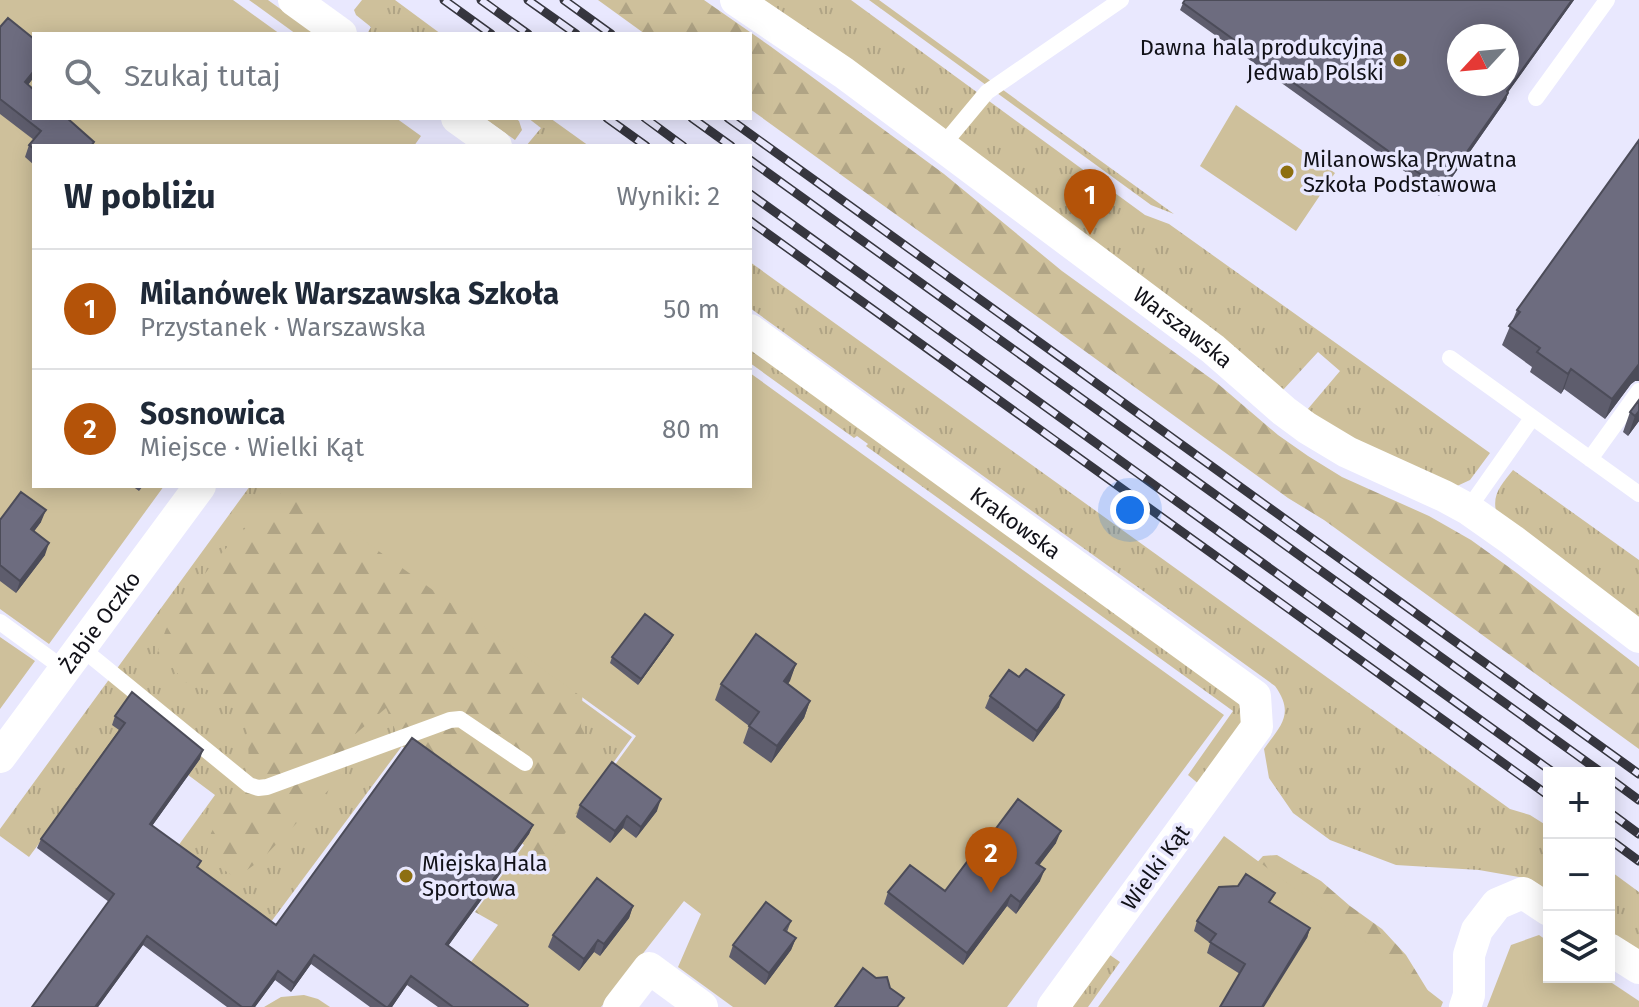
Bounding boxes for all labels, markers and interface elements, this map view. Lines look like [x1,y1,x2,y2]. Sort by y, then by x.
north arrow [1447,24,1519,96]
search box [32,32,752,120]
place label: Dawna hala produkcyjna Jedwab Polski [1140,34,1384,86]
marker: Dawna hala produkcyjna Jedwab Polski [1391,51,1409,69]
icon: search [60,54,104,98]
text: Szukaj tutaj [124,58,281,94]
place label: Milanowska Prywatna Szkoła Podstawowa [1303,146,1517,198]
marker: Milanowska Prywatna Szkoła Podstawowa [1278,163,1296,181]
pin: 1 [1064,169,1116,235]
text: W pobliżu [64,176,216,217]
text: Wyniki: 2 [617,181,720,212]
text: Milanówek Warszawska Szkoła [140,276,559,312]
street label: Warszawska [1128,281,1238,374]
text: 1 [84,294,96,325]
text: 50 m [663,294,720,325]
text: Przystanek · Warszawska [140,312,426,343]
text: Sosnowica [140,396,285,432]
text: 2 [83,414,97,445]
text: 80 m [662,414,720,445]
text: Miejsce · Wielki Kąt [140,432,364,463]
street label: Krakowska [965,481,1066,565]
your location [1110,490,1150,530]
street label: Żabie Oczko [54,566,147,678]
map controls [1543,767,1615,983]
button: + [1543,767,1615,839]
street label: Wielki Kąt [1115,819,1195,915]
pin: 2 [965,827,1017,893]
button: − [1543,839,1615,911]
place label: Miejska Hala Sportowa [422,850,548,902]
marker: Miejska Hala Sportowa [397,867,415,885]
button: layers [1543,911,1615,983]

